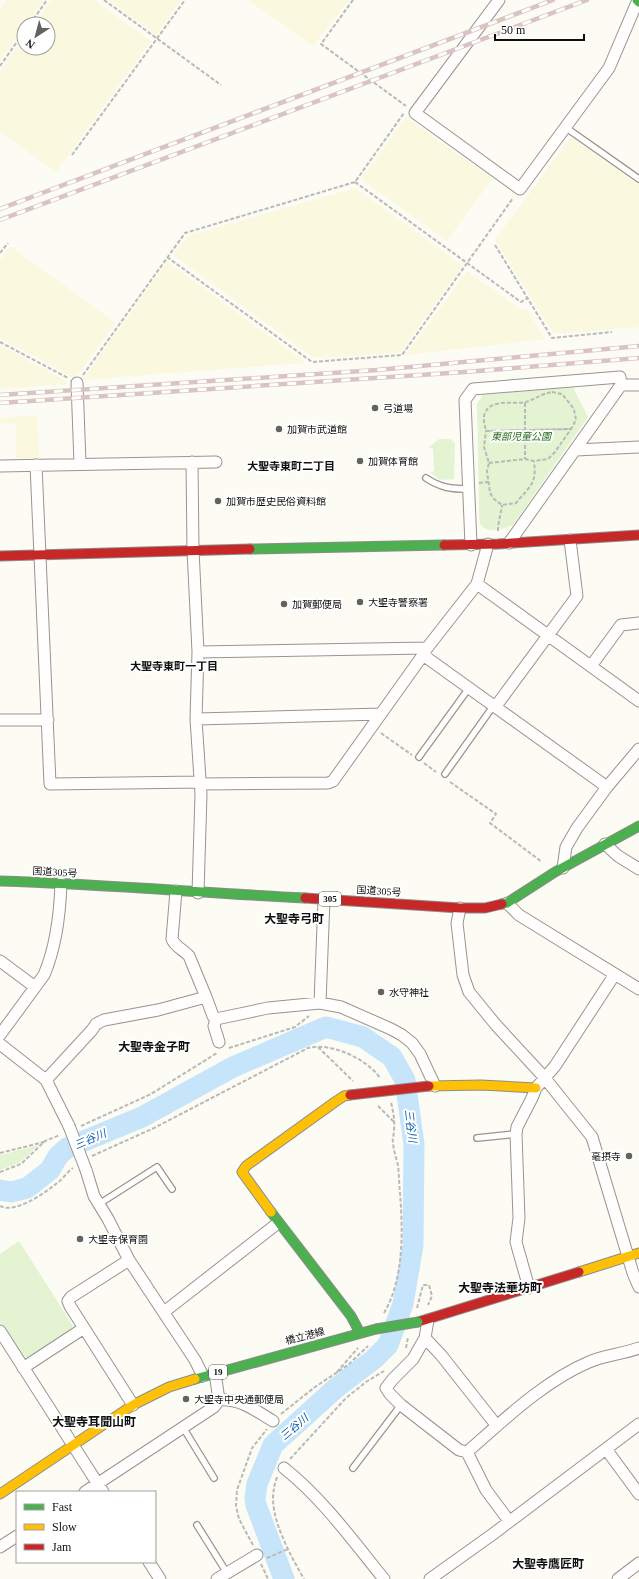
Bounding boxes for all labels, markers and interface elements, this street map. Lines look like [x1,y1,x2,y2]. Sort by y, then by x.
north arrow [16,16,56,56]
scale bar [495,16,584,42]
text: 50 m [501,23,526,37]
text: N [23,37,37,51]
marker: 弓道場 [370,403,380,413]
place label: 弓道場 [383,403,413,414]
marker: 加賀市武道館 [274,424,284,434]
place label: 加賀市武道館 [287,424,347,435]
park label: 東部児童公園 [491,431,553,442]
marker: 加賀体育館 [355,456,365,466]
place label: 加賀体育館 [368,456,418,467]
district label: 大聖寺東町二丁目 [247,460,335,472]
marker: 加賀市歴史民俗資料館 [213,496,223,506]
place label: 加賀市歴史民俗資料館 [226,496,326,507]
marker: 大聖寺警察署 [355,597,365,607]
place label: 大聖寺警察署 [368,597,428,608]
marker: 加賀郵便局 [279,599,289,609]
place label: 加賀郵便局 [292,599,342,610]
district label: 大聖寺東町一丁目 [130,660,218,672]
street label: 国道305号 [32,865,78,879]
street label: 国道305号 [356,884,402,898]
road number: 305 [319,892,341,906]
district label: 大聖寺弓町 [264,912,324,926]
marker: 水守神社 [376,987,386,997]
place label: 水守神社 [389,987,429,998]
district label: 大聖寺金子町 [118,1040,190,1054]
water label: 三谷川 [403,1109,419,1144]
water label: 三谷川 [72,1127,108,1151]
place label: 毫摂寺 [591,1151,621,1162]
marker: 毫摂寺 [624,1151,634,1161]
marker: 大聖寺保育園 [75,1234,85,1244]
place label: 大聖寺保育園 [88,1234,148,1245]
district label: 大聖寺法華坊町 [458,1281,542,1295]
street label: 橋立港線 [284,1326,326,1346]
road number: 19 [209,1365,227,1379]
marker: 大聖寺中央通郵便局 [181,1394,191,1404]
place label: 大聖寺中央通郵便局 [194,1394,284,1405]
water label: 三谷川 [278,1411,311,1442]
district label: 大聖寺耳聞山町 [52,1415,136,1429]
legend [16,1491,156,1563]
text: Fast [52,1500,73,1514]
text: Slow [52,1520,77,1534]
text: Jam [52,1540,72,1554]
district label: 大聖寺鷹匠町 [512,1557,584,1571]

